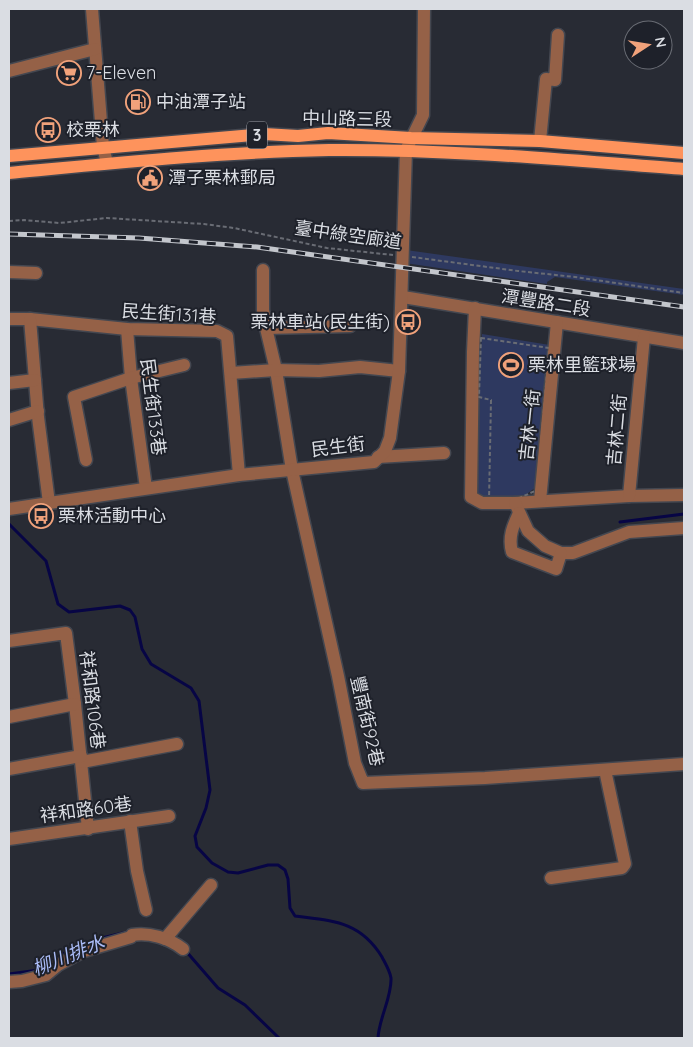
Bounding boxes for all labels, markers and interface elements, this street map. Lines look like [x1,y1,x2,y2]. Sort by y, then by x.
north arrow [623,20,673,70]
text: N [651,35,671,49]
supermarket icon: 7-Eleven [56,60,82,86]
place label: 7-Eleven [86,61,157,84]
fuel station icon: 中油潭子站 [125,89,151,115]
place label: 中油潭子站 [156,90,246,113]
street label: 中山路三段 [302,106,392,131]
bus stop icon: 校栗林 [35,117,61,143]
place label: 校栗林 [66,118,120,141]
road number: 3 [247,122,267,148]
public building icon: 潭子栗林郵局 [137,165,163,191]
place label: 潭子栗林郵局 [168,166,276,189]
street label: 臺中綠空廊道 [293,216,403,253]
street label: 潭豐路二段 [500,284,592,321]
street label: 民生街131巷 [121,299,217,328]
bus stop icon: 栗林車站(民生街) [395,309,421,335]
place label: 栗林車站(民生街) [251,310,390,333]
sports icon: 栗林里籃球場 [498,352,524,378]
place label: 栗林里籃球場 [528,353,636,376]
street label: 民生街133巷 [136,357,171,457]
street label: 吉林一街 [514,388,545,462]
street label: 吉林二街 [602,393,631,467]
street label: 民生街 [310,432,366,461]
bus stop icon: 栗林活動中心 [28,503,54,529]
place label: 栗林活動中心 [58,504,166,527]
street label: 祥和路106巷 [75,649,110,751]
street label: 豐南街92巷 [346,673,389,768]
street label: 祥和路60巷 [39,792,133,827]
water label: 柳川排水 [28,929,109,980]

